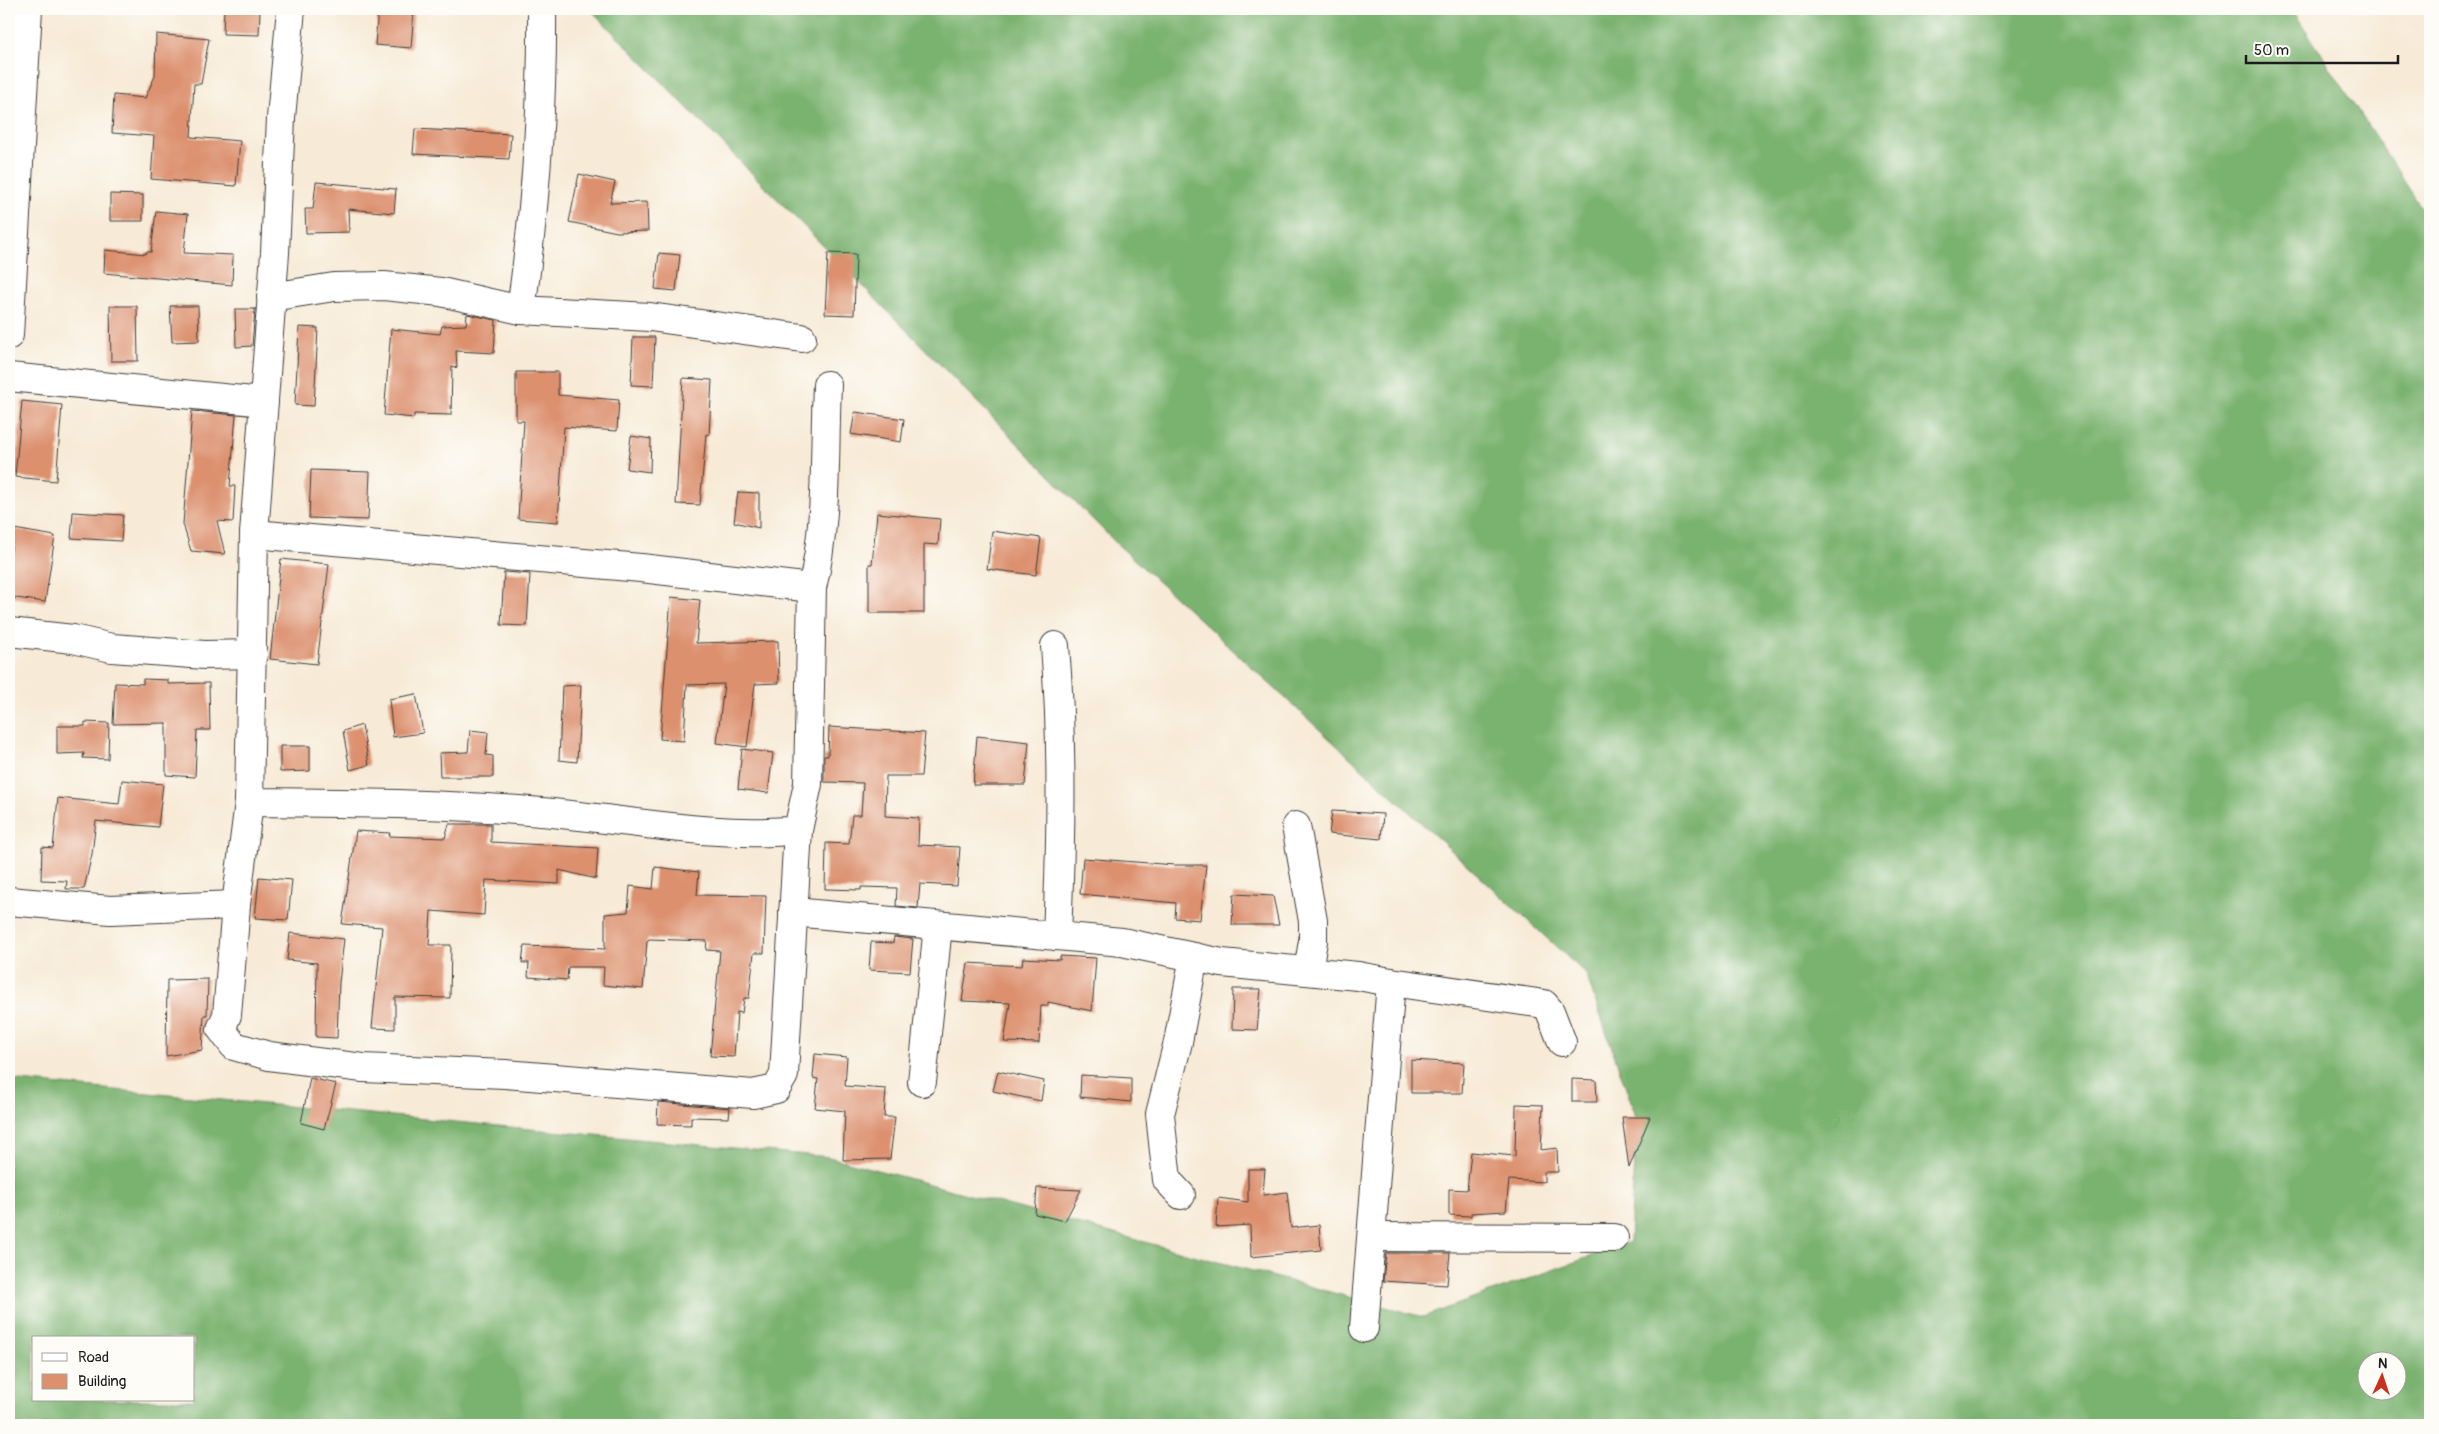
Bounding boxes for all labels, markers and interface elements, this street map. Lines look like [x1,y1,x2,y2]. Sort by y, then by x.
scale bar [2246,32,2399,64]
text: 50 m [2254,41,2289,60]
legend [32,1336,195,1402]
text: Road [78,1348,109,1367]
north arrow [2356,1352,2406,1402]
text: N [2377,1355,2388,1372]
text: Building [78,1372,126,1391]

